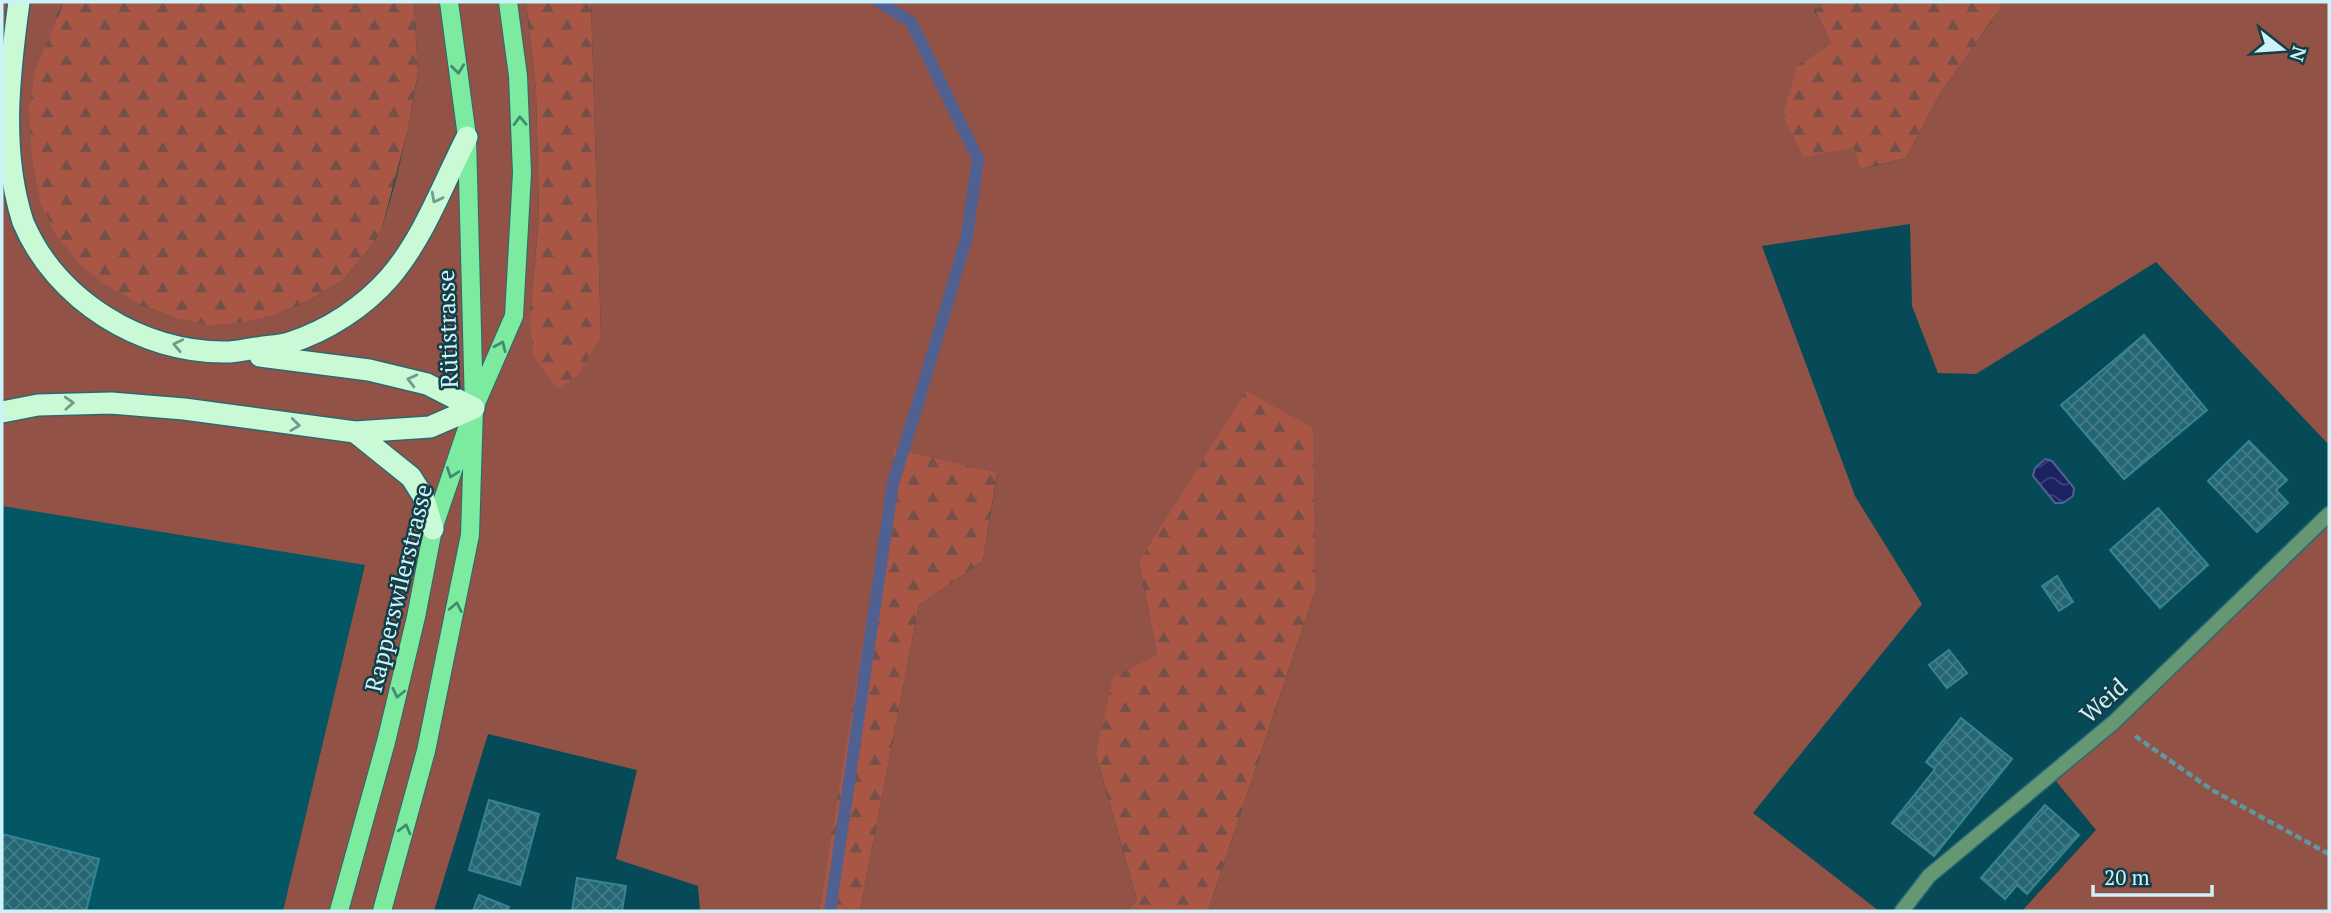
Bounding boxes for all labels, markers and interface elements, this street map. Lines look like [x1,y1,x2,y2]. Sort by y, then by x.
north arrow [2247,14,2317,84]
text: N [2285,44,2313,65]
one-way arrow [450,64,465,75]
one-way arrow [512,115,527,126]
one-way arrow [430,191,444,204]
street label: Rütistrasse [429,269,465,389]
one-way arrow [172,339,184,354]
one-way arrow [493,341,507,353]
one-way arrow [406,374,418,388]
one-way arrow [64,396,75,411]
one-way arrow [289,417,301,432]
one-way arrow [446,466,460,478]
street label: Rapperswilerstrasse [357,481,439,695]
one-way arrow [448,601,463,613]
street label: Weid [2072,670,2134,730]
one-way arrow [392,687,406,699]
one-way arrow [397,823,411,835]
scale bar [2093,853,2212,897]
text: 20 m [2104,863,2150,891]

